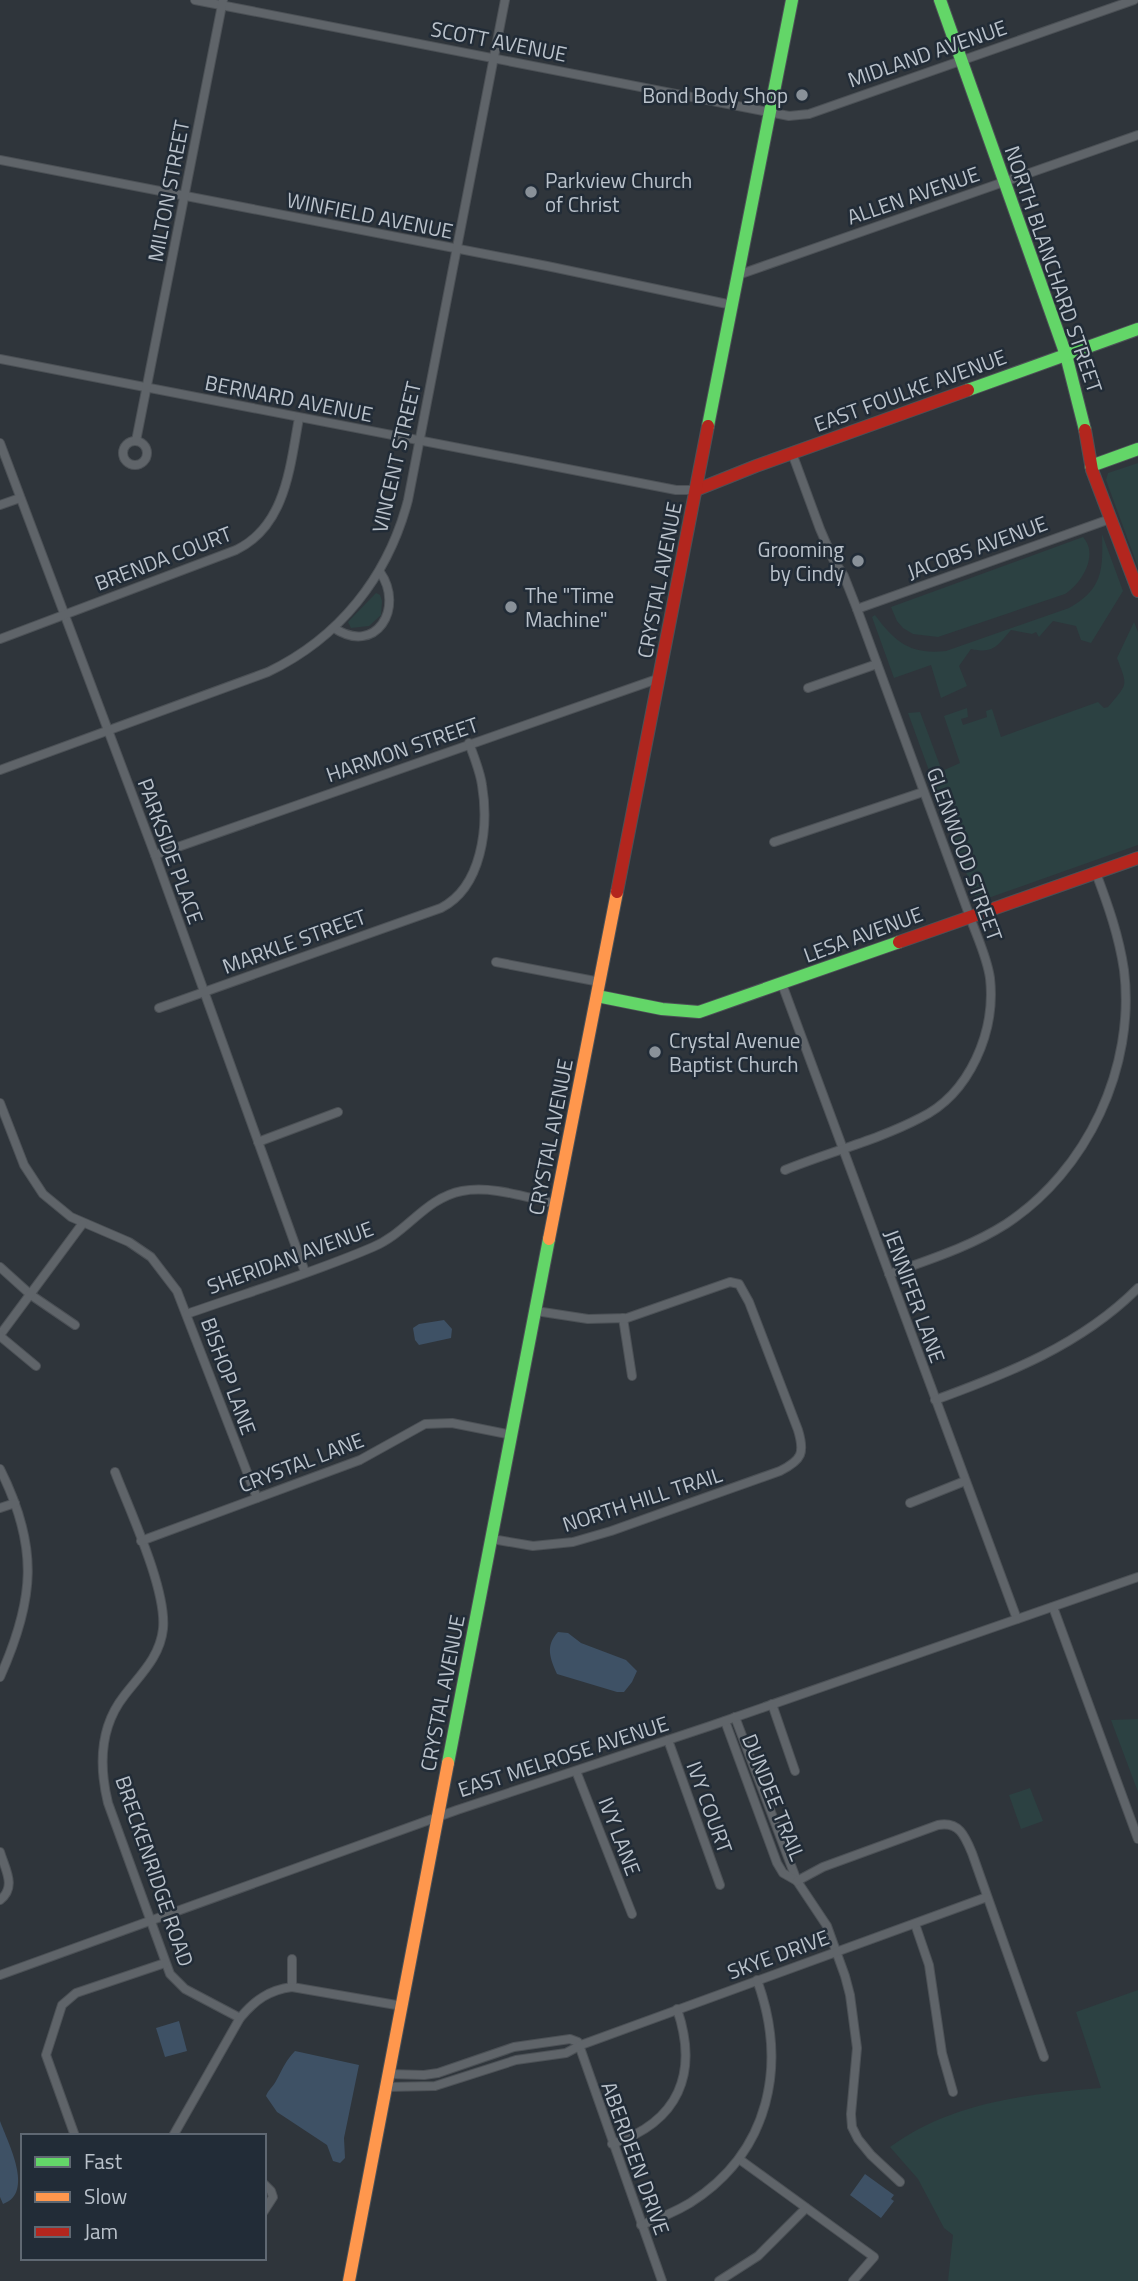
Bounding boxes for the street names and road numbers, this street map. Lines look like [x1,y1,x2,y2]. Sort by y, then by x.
street label: MIDLAND AVENUE [843,11,1011,95]
street label: SCOTT AVENUE [428,12,570,70]
street label: MILTON STREET [139,117,197,265]
street label: NORTH BLANCHARD STREET [997,141,1111,397]
street label: ALLEN AVENUE [842,157,984,233]
street label: WINFIELD AVENUE [284,183,456,247]
street label: EAST FOULKE AVENUE [809,340,1011,440]
street label: BERNARD AVENUE [202,366,376,430]
street label: VINCENT STREET [363,378,429,536]
street label: CRYSTAL AVENUE [628,499,690,661]
street label: JACOBS AVENUE [902,507,1052,587]
street label: BRENDA COURT [90,517,236,599]
street label: HARMON STREET [321,708,483,790]
street label: GLENWOOD STREET [919,763,1011,945]
street label: PARKSIDE PLACE [130,773,212,929]
street label: LESA AVENUE [799,898,927,970]
street label: MARKLE STREET [218,900,370,982]
street label: CRYSTAL AVENUE [519,1056,581,1218]
street label: SHERIDAN AVENUE [202,1212,378,1302]
street label: JENNIFER LANE [876,1225,954,1367]
street label: BISHOP LANE [193,1313,265,1439]
street label: CRYSTAL LANE [234,1423,368,1501]
street label: NORTH HILL TRAIL [558,1458,726,1540]
street label: CRYSTAL AVENUE [411,1612,473,1774]
street label: EAST MELROSE AVENUE [454,1707,672,1805]
street label: DUNDEE TRAIL [734,1729,814,1865]
street label: IVY COURT [679,1757,741,1857]
street label: BRECKENRIDGE ROAD [107,1771,203,1971]
street label: IVY LANE [590,1792,650,1880]
street label: SKYE DRIVE [723,1921,833,1987]
street label: ABERDEEN DRIVE [593,2077,679,2239]

